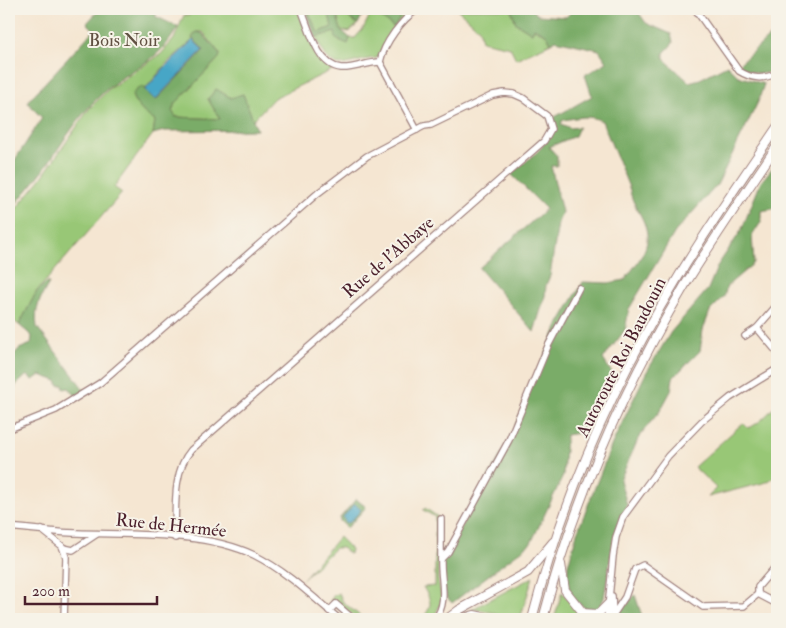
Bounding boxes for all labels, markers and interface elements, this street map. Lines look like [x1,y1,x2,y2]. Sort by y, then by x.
park label: Bois Noir [89,29,160,52]
street label: Rue de l'Abbaye [338,211,439,303]
street label: Autoroute Roi Baudouin [571,274,672,442]
street label: Rue de Hermée [114,508,228,543]
scale bar [25,573,158,605]
text: 200 m [32,582,70,601]

